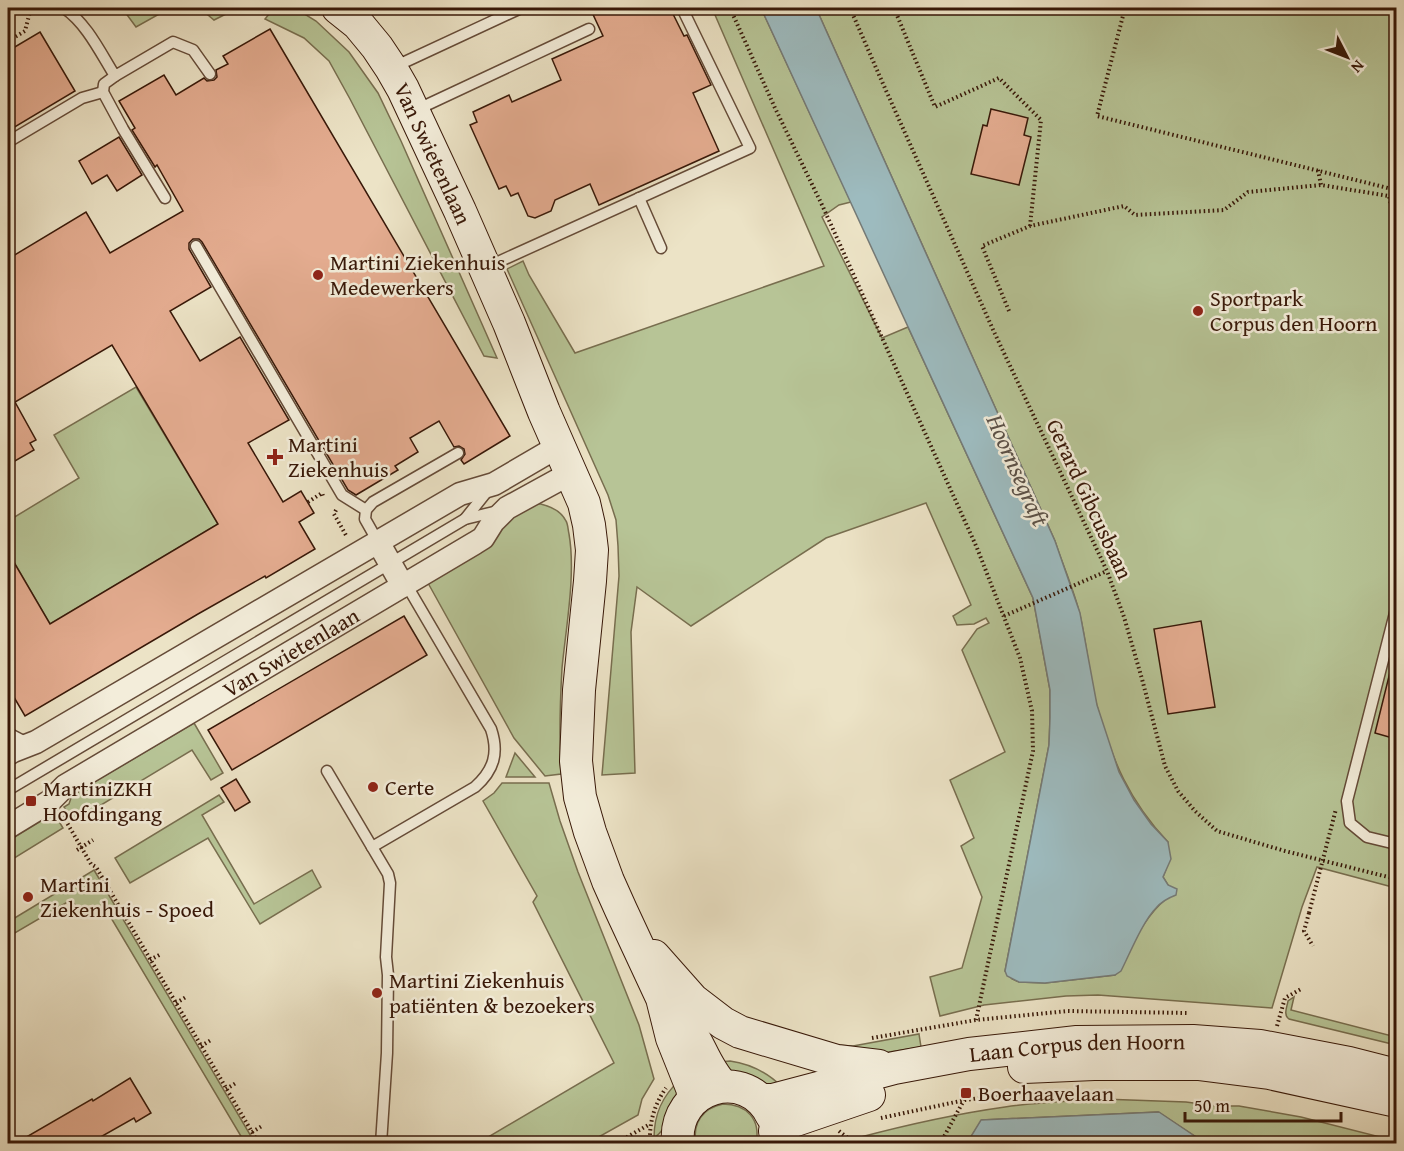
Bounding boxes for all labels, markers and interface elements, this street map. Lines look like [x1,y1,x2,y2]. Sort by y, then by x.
north arrow [1317,27,1377,87]
text: N [1345,55,1371,79]
street label: Van Swietenlaan [386,77,480,230]
place label: Martini Ziekenhuis Medewerkers [330,246,506,303]
marker: Martini Ziekenhuis Medewerkers [311,268,325,282]
place label: Sportpark Corpus den Hoorn [1210,282,1378,339]
marker: Sportpark Corpus den Hoorn [1191,304,1205,318]
water label: Hoornsegraft [977,407,1058,532]
street label: Gerard Gibcusbaan [1039,414,1141,585]
place label: Martini Ziekenhuis [288,428,389,485]
marker: Martini Ziekenhuis [266,448,284,466]
street label: Van Swietenlaan [217,599,365,705]
place label: Certe [385,771,434,803]
place label: MartiniZKH Hoofdingang [43,772,162,829]
marker: Certe [366,780,380,794]
marker: MartiniZKH Hoofdingang [24,794,38,808]
place label: Martini Ziekenhuis - Spoed [40,868,214,925]
marker: Martini Ziekenhuis - Spoed [21,890,35,904]
place label: Martini Ziekenhuis patiënten & bezoekers [389,964,595,1021]
marker: Martini Ziekenhuis patiënten & bezoekers [370,986,384,1000]
street label: Laan Corpus den Hoorn [968,1025,1186,1070]
place label: Boerhaavelaan [978,1077,1115,1109]
scale bar [1185,1085,1341,1123]
marker: Boerhaavelaan [959,1086,973,1100]
text: 50 m [1194,1092,1230,1119]

